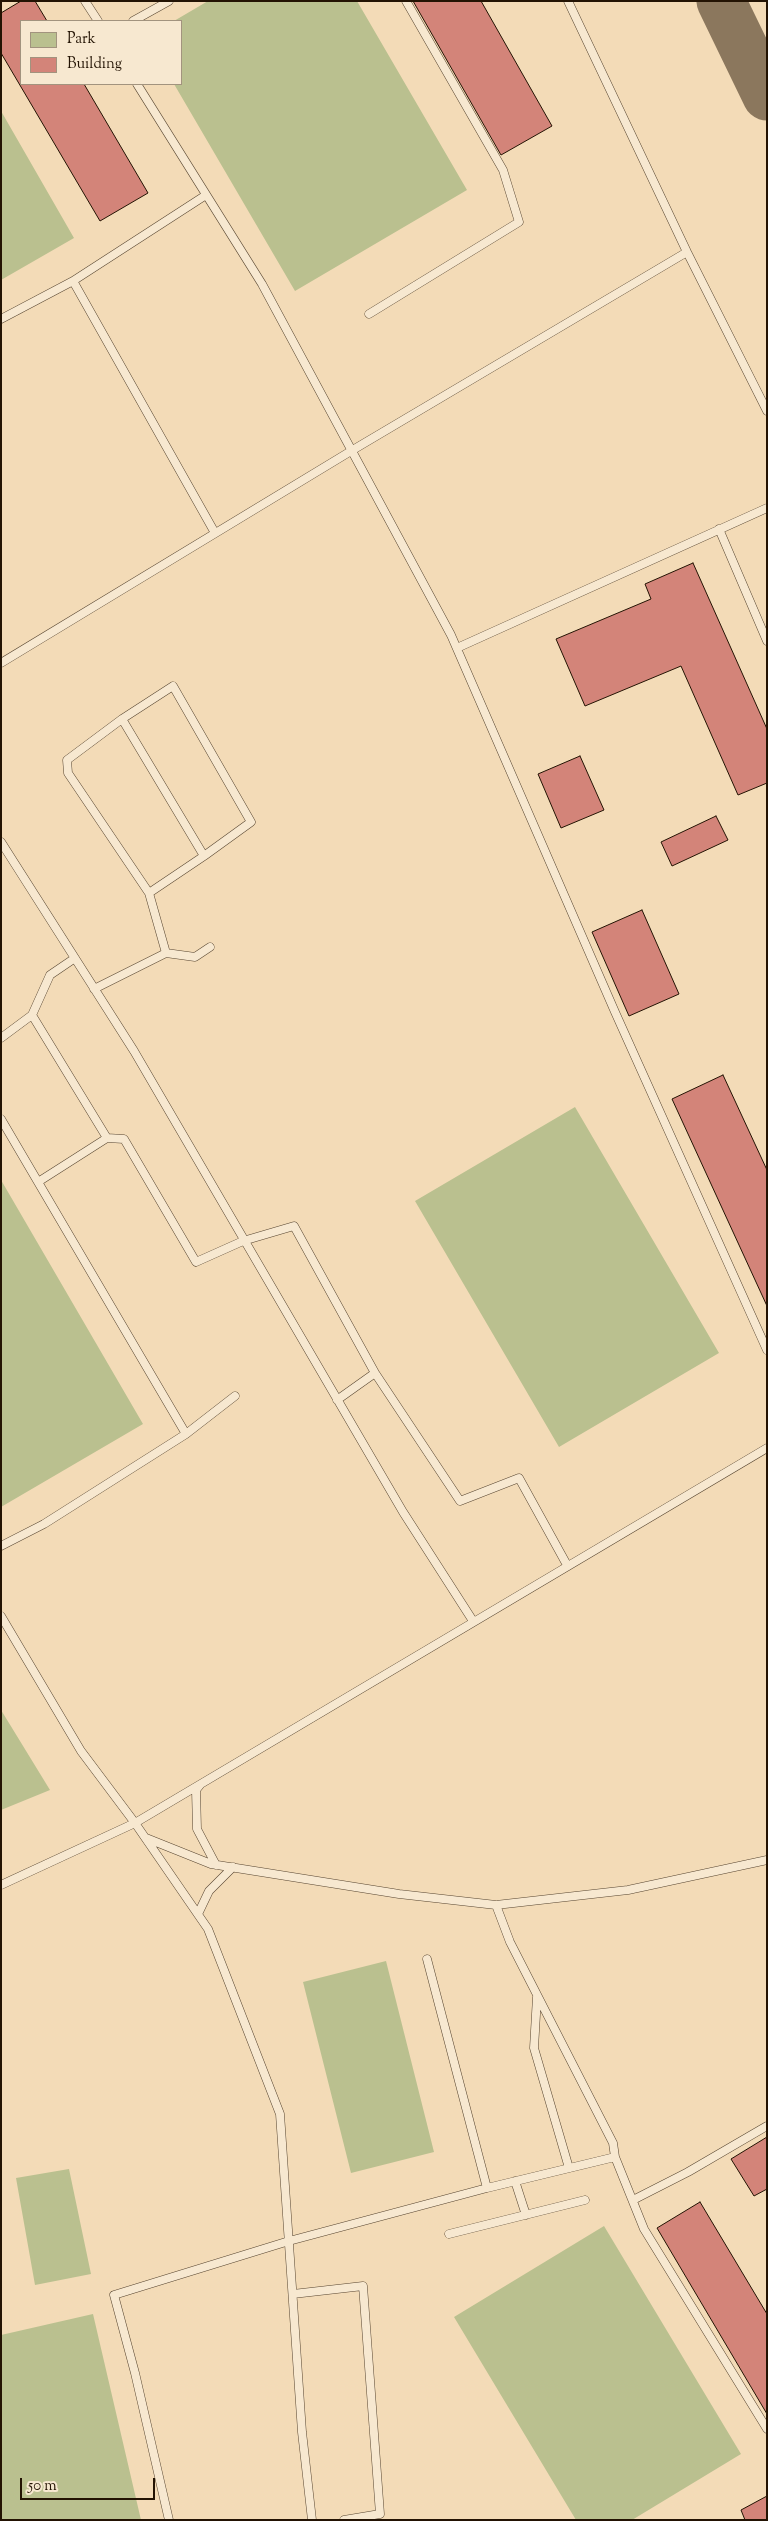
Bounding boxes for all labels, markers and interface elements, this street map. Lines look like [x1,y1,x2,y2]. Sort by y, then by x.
legend [20,20,182,85]
text: Park [67,29,96,50]
text: Building [67,54,122,75]
scale bar [22,2468,158,2500]
text: 50 m [28,2476,57,2497]

